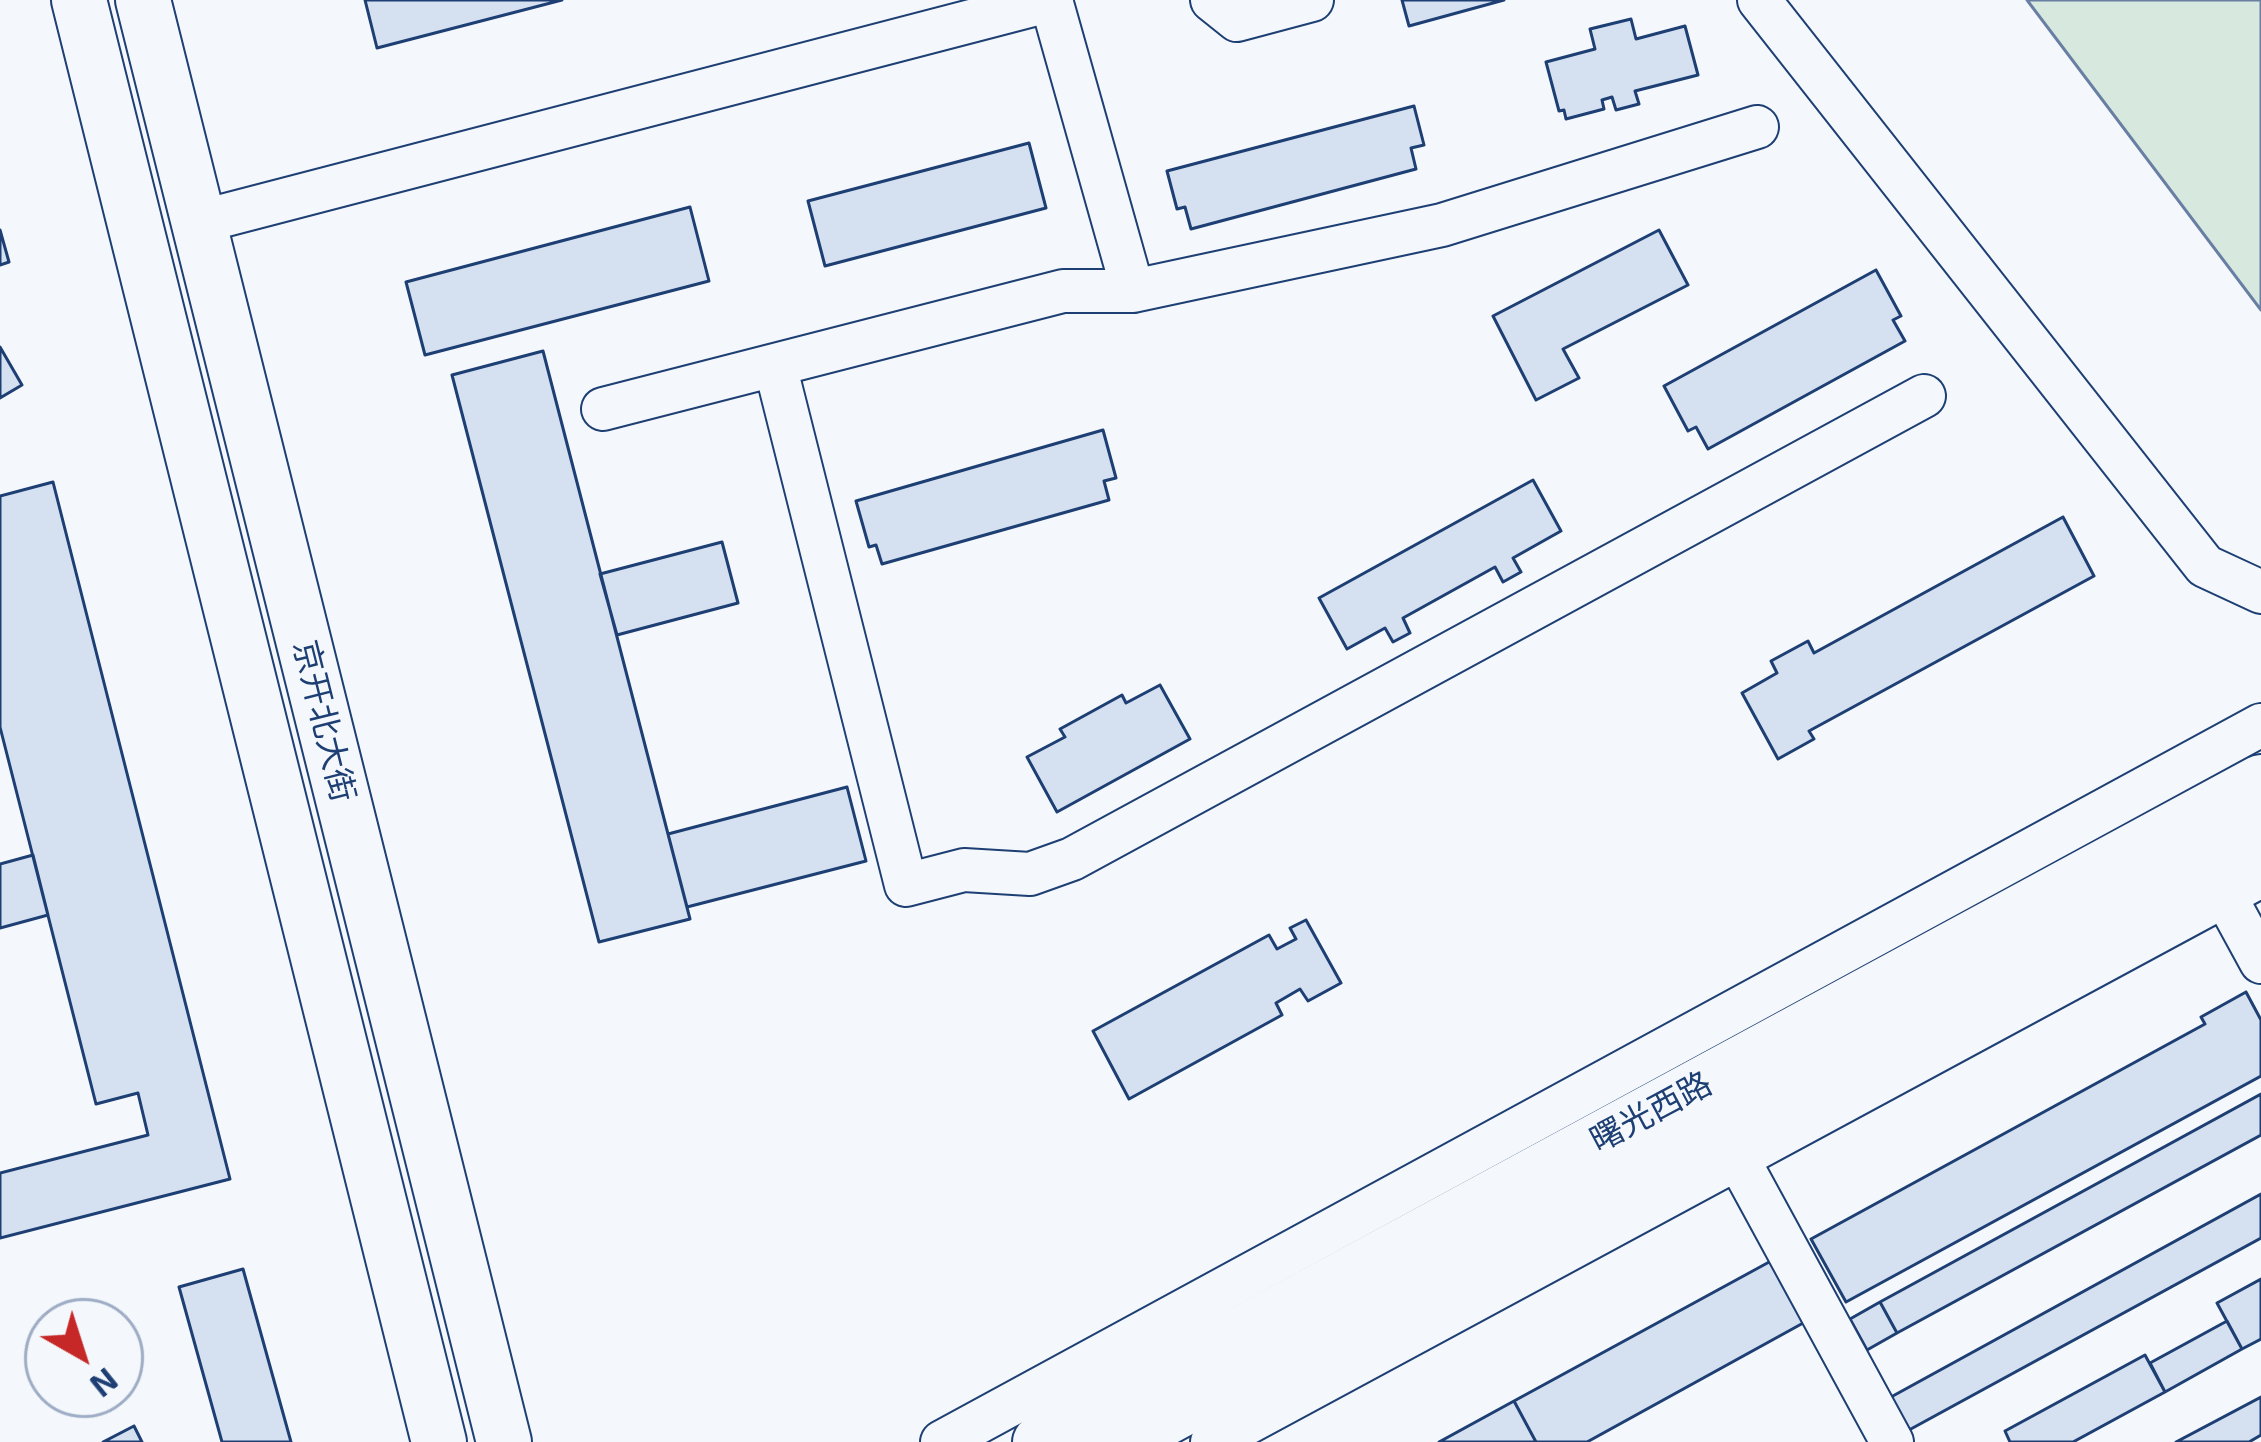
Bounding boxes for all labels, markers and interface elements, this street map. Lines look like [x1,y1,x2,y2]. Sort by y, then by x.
street label: 京开北大街 [285,636,363,806]
street label: 曙光西路 [1583,1064,1719,1160]
north arrow [24,1298,144,1418]
text: N [83,1361,127,1407]

